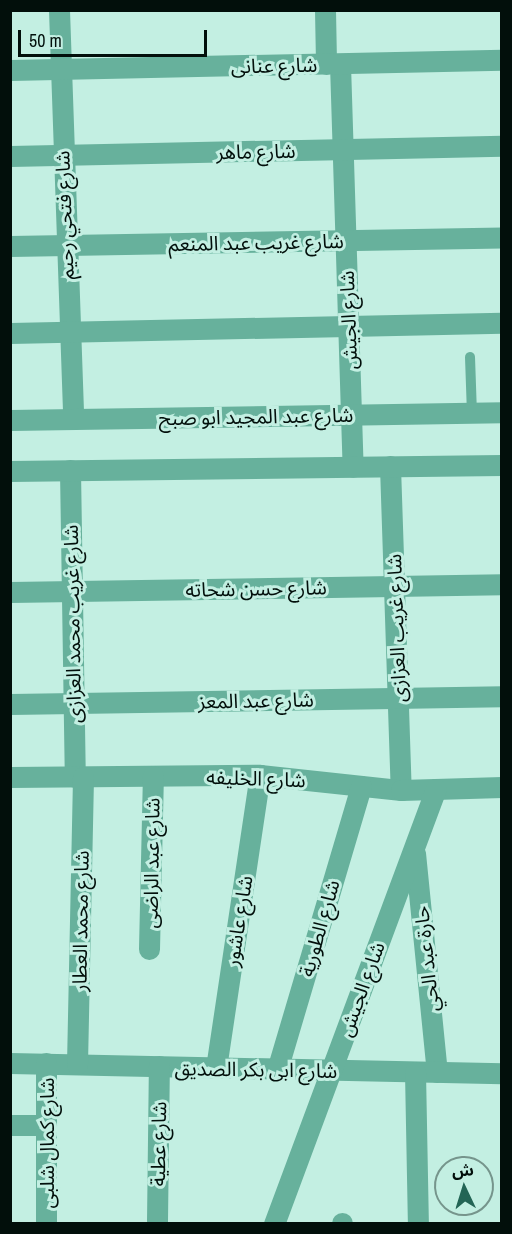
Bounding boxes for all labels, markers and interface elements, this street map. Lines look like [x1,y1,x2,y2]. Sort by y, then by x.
scale bar [21,18,210,56]
text: 50 m [29,28,62,53]
street label: شارع عنانى [231,52,317,78]
street label: شارع ماهر [216,138,296,164]
street label: شارع فتحي رحيم [50,150,78,280]
street label: شارع غريب عبد المنعم [168,228,344,256]
street label: شارع الجيش [334,270,362,370]
street label: شارع عبد المجيد ابو صبح [158,402,354,430]
street label: شارع غريب محمد العزازى [58,525,86,723]
street label: شارع غريب العزازى [381,553,411,703]
street label: شارع حسن شحاته [185,575,327,601]
street label: شارع عبد المعز [198,687,314,713]
street label: شارع الخليفه [206,764,306,792]
street label: شارع عبد الراضى [138,798,164,928]
street label: شارع محمد العطار [67,850,93,992]
street label: شارع عاشور [219,874,257,968]
street label: شارع الطورية [294,877,344,979]
street label: حارة عبد الحي [409,905,443,1013]
street label: شارع الجيش [333,938,389,1040]
street label: شارع ابى بكر الصديق [174,1056,338,1082]
street label: شارع كمال شلبى [34,1078,58,1208]
street label: شارع عطية [145,1101,171,1187]
north arrow [434,1156,494,1216]
text: ش [451,1158,475,1182]

